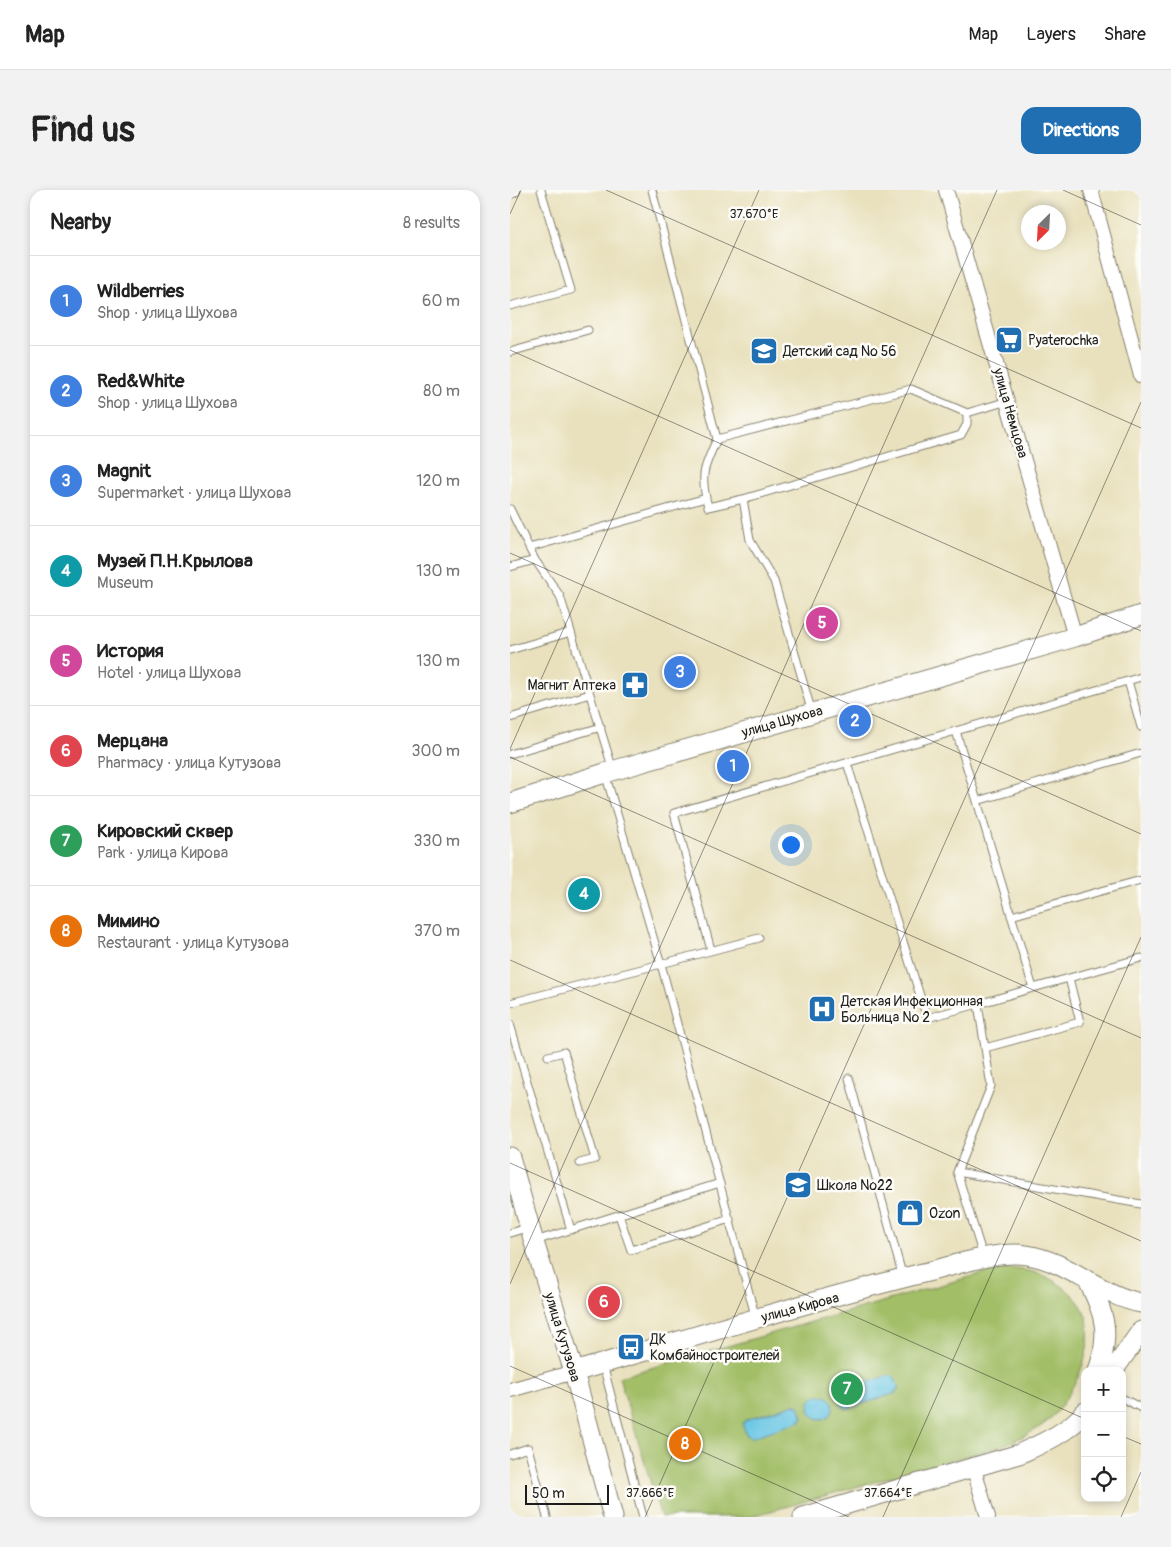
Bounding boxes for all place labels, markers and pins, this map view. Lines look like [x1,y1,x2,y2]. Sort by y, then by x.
supermarket icon: Pyaterochka [994,325,1024,355]
place label: Pyaterochka [1028,332,1099,349]
school or university icon: Детский сад № 56 [749,336,779,366]
place label: Детский сад № 56 [782,343,896,360]
pin: 5 [806,604,838,642]
pin: 3 [664,653,696,691]
pharmacy icon: Магнит Аптека [620,670,650,700]
place label: Магнит Аптека [528,677,616,694]
pin: 2 [839,702,871,740]
pin: 1 [717,747,749,785]
pin: 4 [568,875,600,913]
place label: Детская Инфекционная Больница № 2 [840,993,983,1026]
hospital icon: Детская Инфекционная Больница № 2 [807,994,837,1024]
school or university icon: Школа №22 [783,1170,813,1200]
place label: Школа №22 [817,1177,893,1194]
shop icon: Ozon [895,1198,925,1228]
place label: Ozon [929,1205,961,1222]
pin: 6 [588,1283,620,1321]
place label: ДК Комбайностроителей [649,1331,780,1364]
bus stop icon: ДК Комбайностроителей [616,1332,646,1362]
pin: 7 [831,1370,863,1408]
pin: 8 [669,1425,701,1463]

